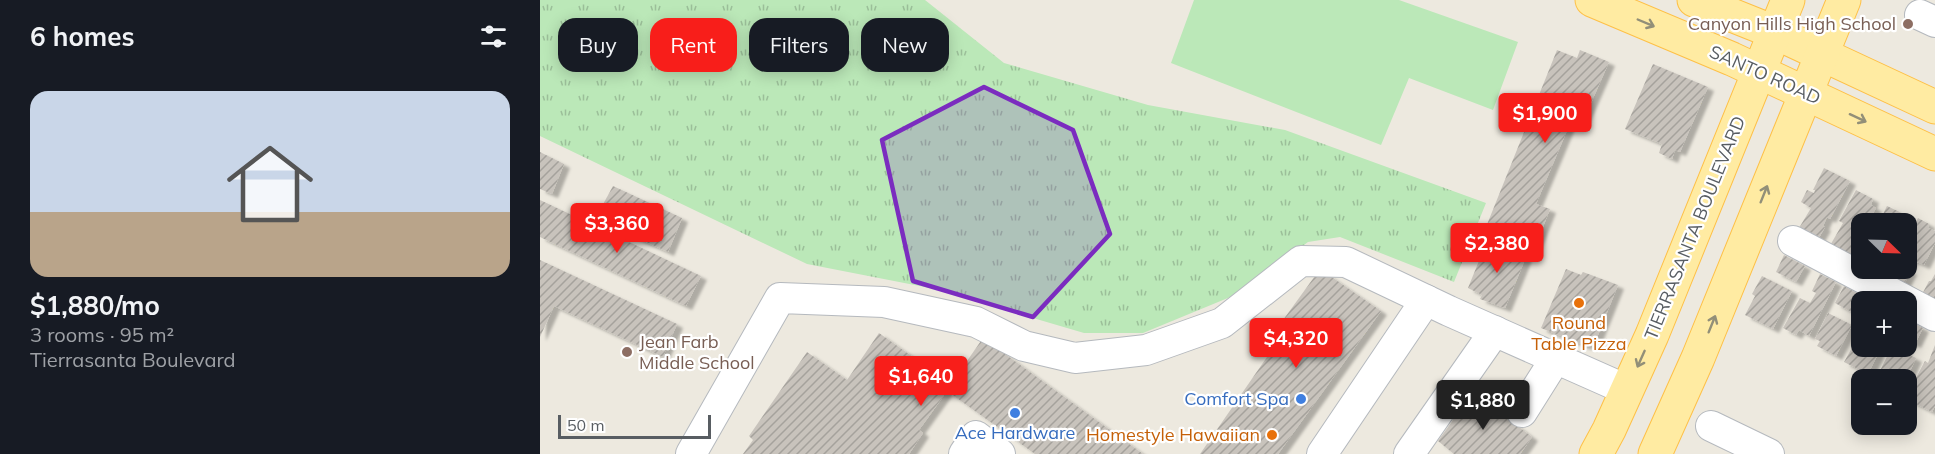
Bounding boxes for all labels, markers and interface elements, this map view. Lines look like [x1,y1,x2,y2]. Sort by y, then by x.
place label: Canyon Hills High School [1688,12,1896,35]
marker: Canyon Hills High School [1901,17,1915,31]
chip: Buy [558,18,638,72]
chip: Rent [650,18,737,72]
chip: Filters [749,18,849,72]
chip: New [861,18,949,72]
one-way arrow [1636,18,1654,29]
text: 6 homes [30,20,134,53]
icon: filters [477,20,510,53]
street label: SANTO ROAD [1706,40,1824,109]
pin: $1,900 [1496,93,1594,144]
text: $1,900 [1513,100,1577,125]
street label: TIERRASANTA BOULEVARD [1639,112,1750,343]
one-way arrow [1848,113,1866,125]
icon: home [216,130,324,238]
one-way arrow [1760,185,1771,204]
pin: $3,360 [568,203,666,254]
text: $3,360 [585,210,649,235]
north arrow [1851,213,1917,279]
map controls [1851,213,1917,435]
pin: $2,380 [1448,223,1546,274]
text: $2,380 [1465,230,1529,255]
text: $1,880/mo [30,289,160,322]
button: + [1851,291,1917,357]
marker: Round Table Pizza [1572,296,1586,310]
place label: Round Table Pizza [1531,311,1627,355]
one-way arrow [1707,315,1718,333]
pin: $4,320 [1247,318,1345,369]
text: 3 rooms · 95 m² [30,322,174,347]
text: $4,320 [1264,325,1328,350]
place label: Jean Farb Middle School [639,330,755,374]
marker: Jean Farb Middle School [620,345,634,359]
text: Tierrasanta Boulevard [30,347,236,372]
one-way arrow [1635,349,1646,368]
pin: $1,640 [872,356,970,407]
text: $1,640 [889,363,953,388]
button: − [1851,369,1917,435]
pin: $1,880 [1434,380,1532,431]
place label: Comfort Spa [1184,387,1289,410]
text: $1,880 [1451,387,1515,412]
marker: Comfort Spa [1294,392,1308,406]
marker: Ace Hardware [1008,406,1022,420]
scale bar [558,412,711,440]
text: 50 m [567,415,604,435]
place label: Ace Hardware [955,421,1075,444]
place label: Homestyle Hawaiian [1086,423,1260,446]
marker: Homestyle Hawaiian [1265,428,1279,442]

